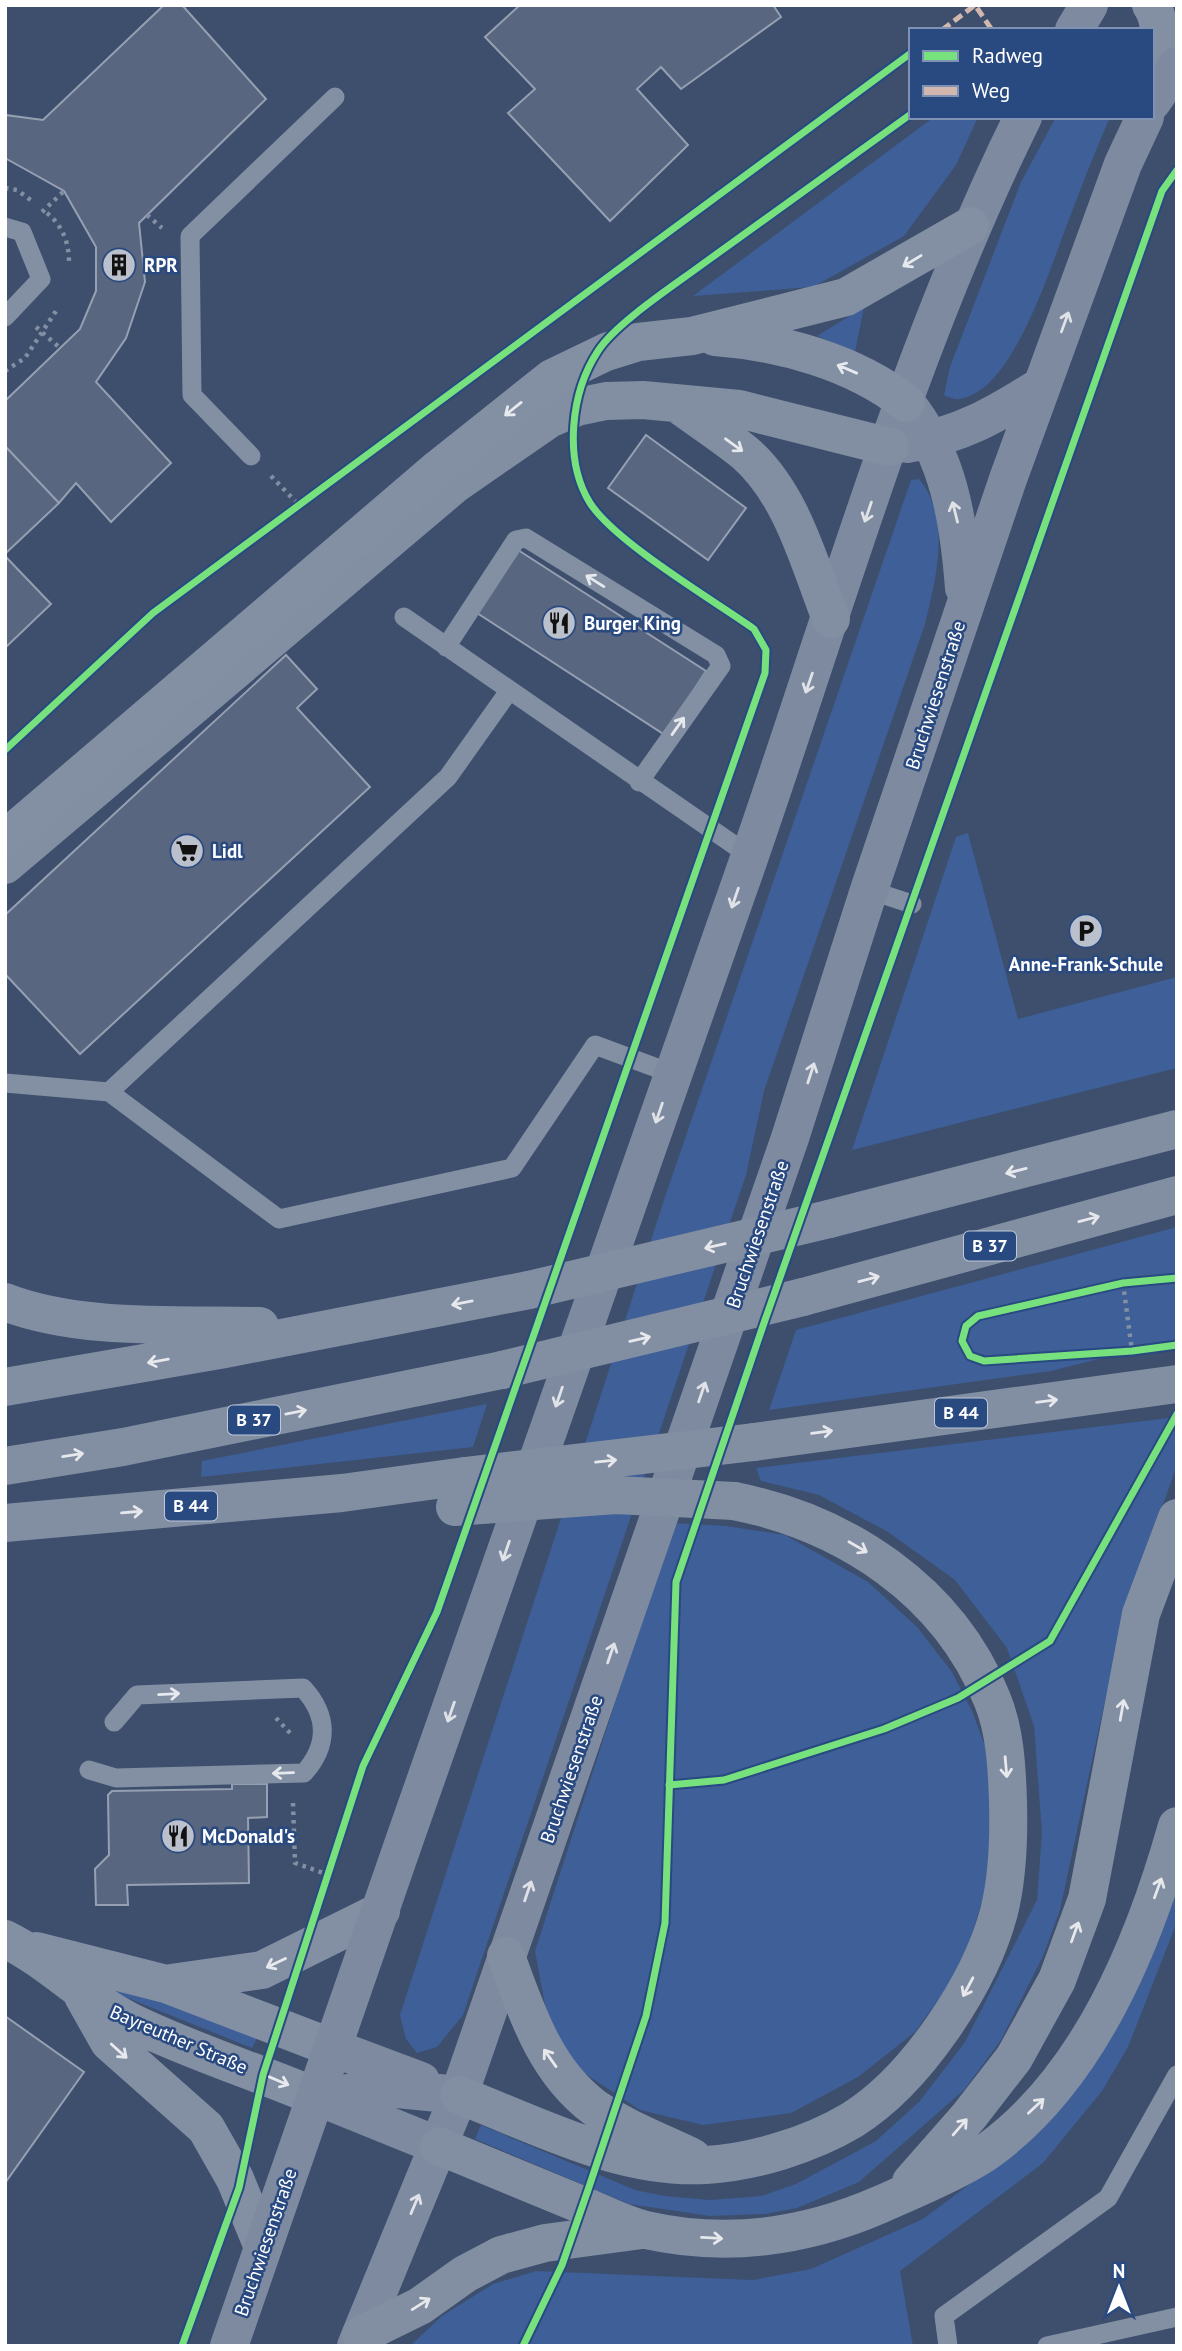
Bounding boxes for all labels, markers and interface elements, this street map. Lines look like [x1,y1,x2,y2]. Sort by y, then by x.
legend [909,28,1154,119]
text: Radweg [972,42,1043,69]
text: Weg [972,77,1010,104]
building icon: RPR [100,246,138,284]
place label: RPR [144,253,178,277]
one-way arrow [902,254,922,268]
one-way arrow [1059,311,1072,333]
one-way arrow [837,362,859,375]
one-way arrow [504,401,523,416]
one-way arrow [724,438,743,453]
one-way arrow [861,501,874,523]
one-way arrow [948,501,961,524]
one-way arrow [585,573,605,587]
restaurant icon: Burger King [540,604,578,642]
place label: Burger King [584,611,681,635]
street label: Bruchwiesenstraße [900,618,970,772]
one-way arrow [802,672,814,694]
one-way arrow [671,717,686,736]
supermarket icon: Lidl [168,832,206,870]
place label: Lidl [212,839,243,863]
one-way arrow [728,887,740,909]
parking icon: Anne-Frank-Schule [1067,912,1105,950]
place label: Anne-Frank-Schule [1009,952,1163,976]
one-way arrow [806,1062,818,1084]
one-way arrow [652,1102,665,1123]
street label: Bruchwiesenstraße [720,1157,794,1311]
one-way arrow [1005,1165,1028,1178]
one-way arrow [1077,1212,1099,1225]
road number: B 37 [964,1232,1016,1260]
one-way arrow [704,1240,727,1253]
one-way arrow [858,1271,880,1284]
one-way arrow [451,1297,474,1311]
one-way arrow [628,1331,651,1345]
one-way arrow [147,1355,170,1368]
one-way arrow [697,1382,709,1404]
one-way arrow [552,1385,564,1407]
one-way arrow [1035,1395,1058,1408]
road number: B 44 [935,1398,987,1428]
one-way arrow [284,1404,307,1418]
road number: B 37 [228,1406,280,1434]
one-way arrow [810,1426,833,1439]
one-way arrow [61,1448,84,1461]
one-way arrow [594,1454,617,1467]
road number: B 44 [165,1492,217,1520]
one-way arrow [120,1505,142,1518]
one-way arrow [499,1539,511,1561]
one-way arrow [848,1540,868,1554]
one-way arrow [606,1643,618,1665]
one-way arrow [158,1687,181,1700]
street label: Bruchwiesenstraße [534,1692,608,1846]
one-way arrow [1116,1699,1129,1722]
one-way arrow [444,1700,456,1722]
one-way arrow [1000,1755,1013,1778]
one-way arrow [271,1767,294,1780]
restaurant icon: McDonald's [159,1817,197,1855]
place label: McDonald's [202,1824,295,1848]
one-way arrow [1153,1877,1165,1899]
one-way arrow [523,1881,535,1903]
one-way arrow [1069,1922,1082,1944]
one-way arrow [266,1957,287,1970]
one-way arrow [960,1976,974,1997]
street label: Bayreuther Straße [107,1999,251,2079]
one-way arrow [110,2043,128,2059]
one-way arrow [543,2049,557,2068]
one-way arrow [267,2075,289,2088]
one-way arrow [1027,2098,1044,2115]
one-way arrow [951,2118,967,2136]
street label: Bruchwiesenstraße [228,2165,302,2319]
one-way arrow [409,2194,422,2216]
one-way arrow [701,2231,724,2244]
north arrow [1084,2253,1154,2323]
text: N [1113,2259,1125,2283]
one-way arrow [411,2297,431,2311]

